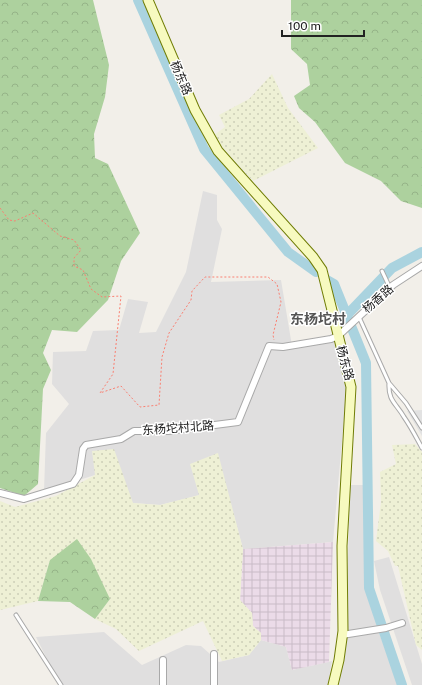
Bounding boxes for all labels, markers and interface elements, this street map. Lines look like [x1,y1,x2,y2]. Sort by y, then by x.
scale bar [282,12,364,38]
text: 100 m [288,19,321,33]
street label: 杨东路 [168,59,194,97]
street label: 杨香路 [360,282,396,316]
district label: 东杨坨村 [290,311,346,327]
street label: 杨东路 [334,344,356,382]
street label: 东杨坨村北路 [142,419,214,437]

